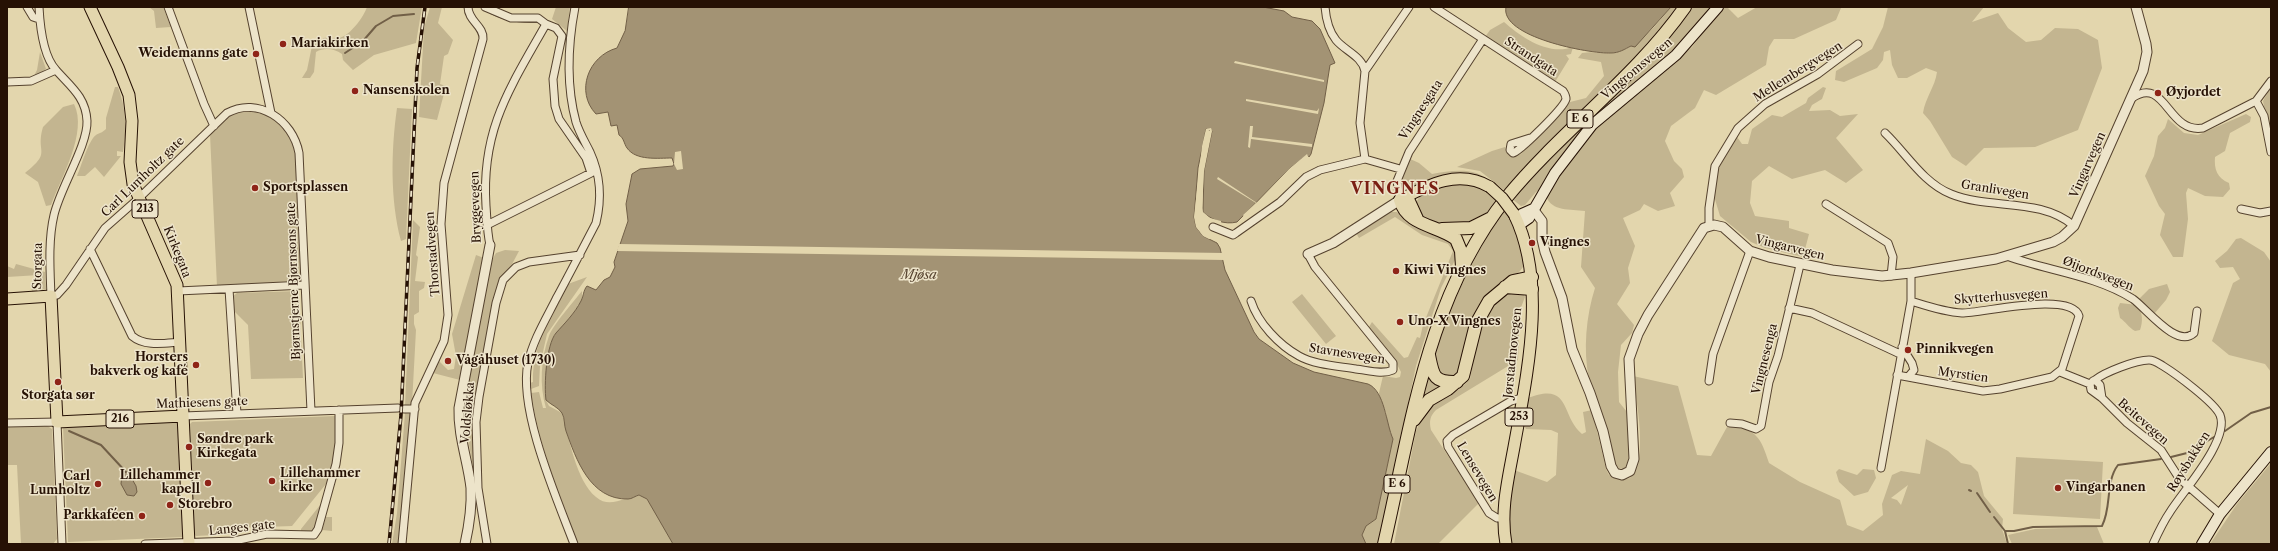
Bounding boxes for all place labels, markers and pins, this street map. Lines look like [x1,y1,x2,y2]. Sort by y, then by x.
place label: Mariakirken [291,37,369,51]
marker: Mariakirken [278,39,288,49]
place label: Weidemanns gate [138,47,248,61]
marker: Weidemanns gate [251,49,261,59]
place label: Nansenskolen [363,84,450,98]
marker: Nansenskolen [350,86,360,96]
place label: Øyjordet [2166,86,2221,100]
marker: Øyjordet [2153,88,2163,98]
place label: Sportsplassen [263,181,348,195]
marker: Sportsplassen [250,183,260,193]
place label: Vingnes [1540,236,1590,250]
marker: Vingnes [1527,238,1537,248]
place label: Kiwi Vingnes [1404,264,1486,278]
marker: Kiwi Vingnes [1391,266,1401,276]
place label: Uno-X Vingnes [1408,315,1501,329]
marker: Uno-X Vingnes [1395,317,1405,327]
place label: Pinnikvegen [1916,343,1994,357]
marker: Pinnikvegen [1903,345,1913,355]
place label: Horsters bakverk og kafé [90,351,188,379]
place label: Vågåhuset (1730) [456,354,555,368]
marker: Vågåhuset (1730) [443,356,453,366]
marker: Horsters bakverk og kafé [191,360,201,370]
marker: Storgata sør [53,377,63,387]
place label: Storgata sør [21,389,95,403]
place label: Søndre park Kirkegata [197,433,273,461]
marker: Søndre park Kirkegata [184,442,194,452]
place label: Lillehammer kirke [280,467,360,495]
place label: Lillehammer kapell [120,469,200,497]
place label: Carl Lumholtz [30,470,90,498]
marker: Lillehammer kirke [267,476,277,486]
marker: Lillehammer kapell [203,478,213,488]
marker: Carl Lumholtz [93,479,103,489]
place label: Vingarbanen [2066,481,2146,495]
marker: Vingarbanen [2053,483,2063,493]
place label: Storebro [178,498,232,512]
marker: Storebro [165,500,175,510]
place label: Parkkaféen [63,509,134,523]
marker: Parkkaféen [137,511,147,521]

